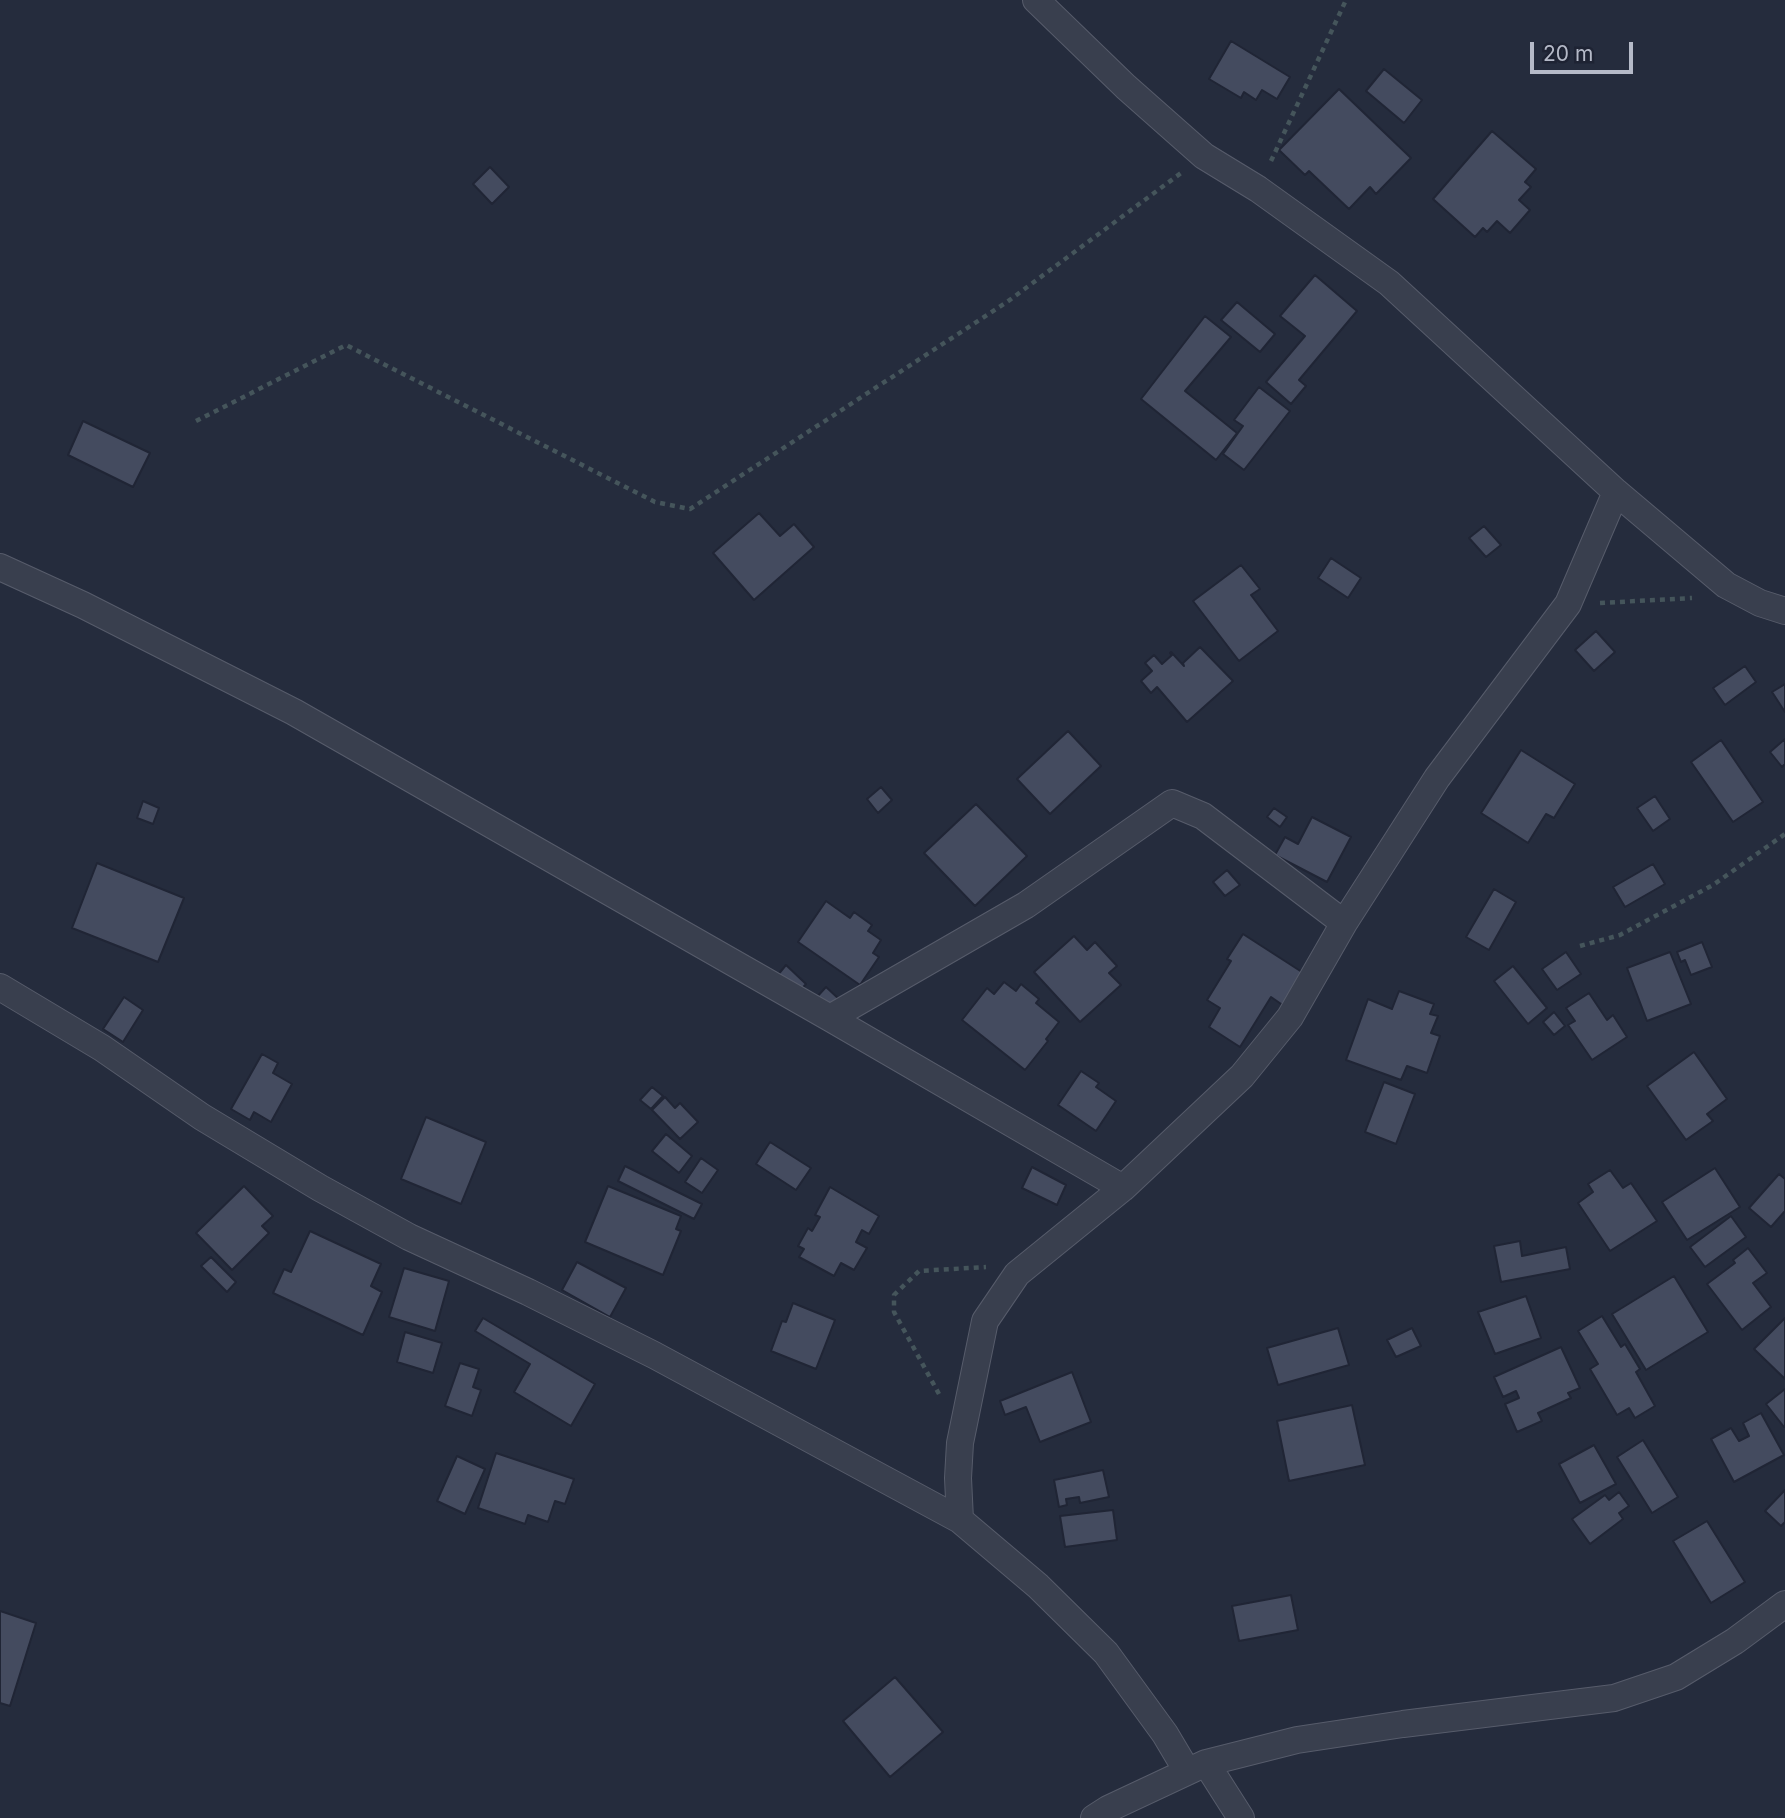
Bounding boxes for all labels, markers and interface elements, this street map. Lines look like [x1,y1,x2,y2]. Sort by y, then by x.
scale bar [1533,28,1636,72]
text: 20 m [1543,41,1593,66]

